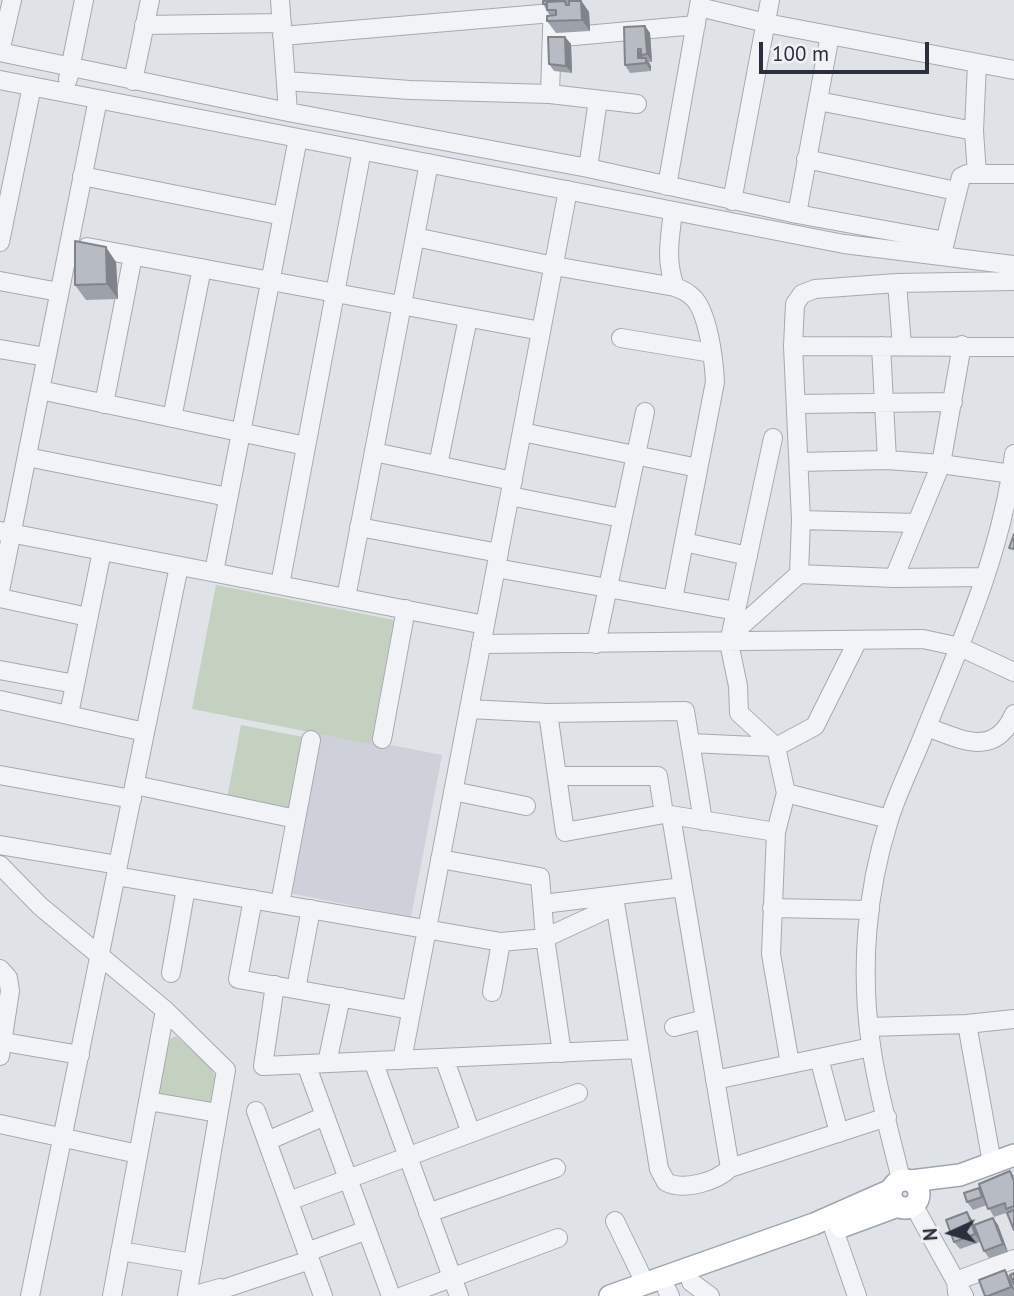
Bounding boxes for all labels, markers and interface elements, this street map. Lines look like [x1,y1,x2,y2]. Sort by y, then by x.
scale bar [762,28,932,72]
text: 100 m [772,40,829,67]
north arrow [916,1198,986,1268]
text: N [918,1227,942,1242]

